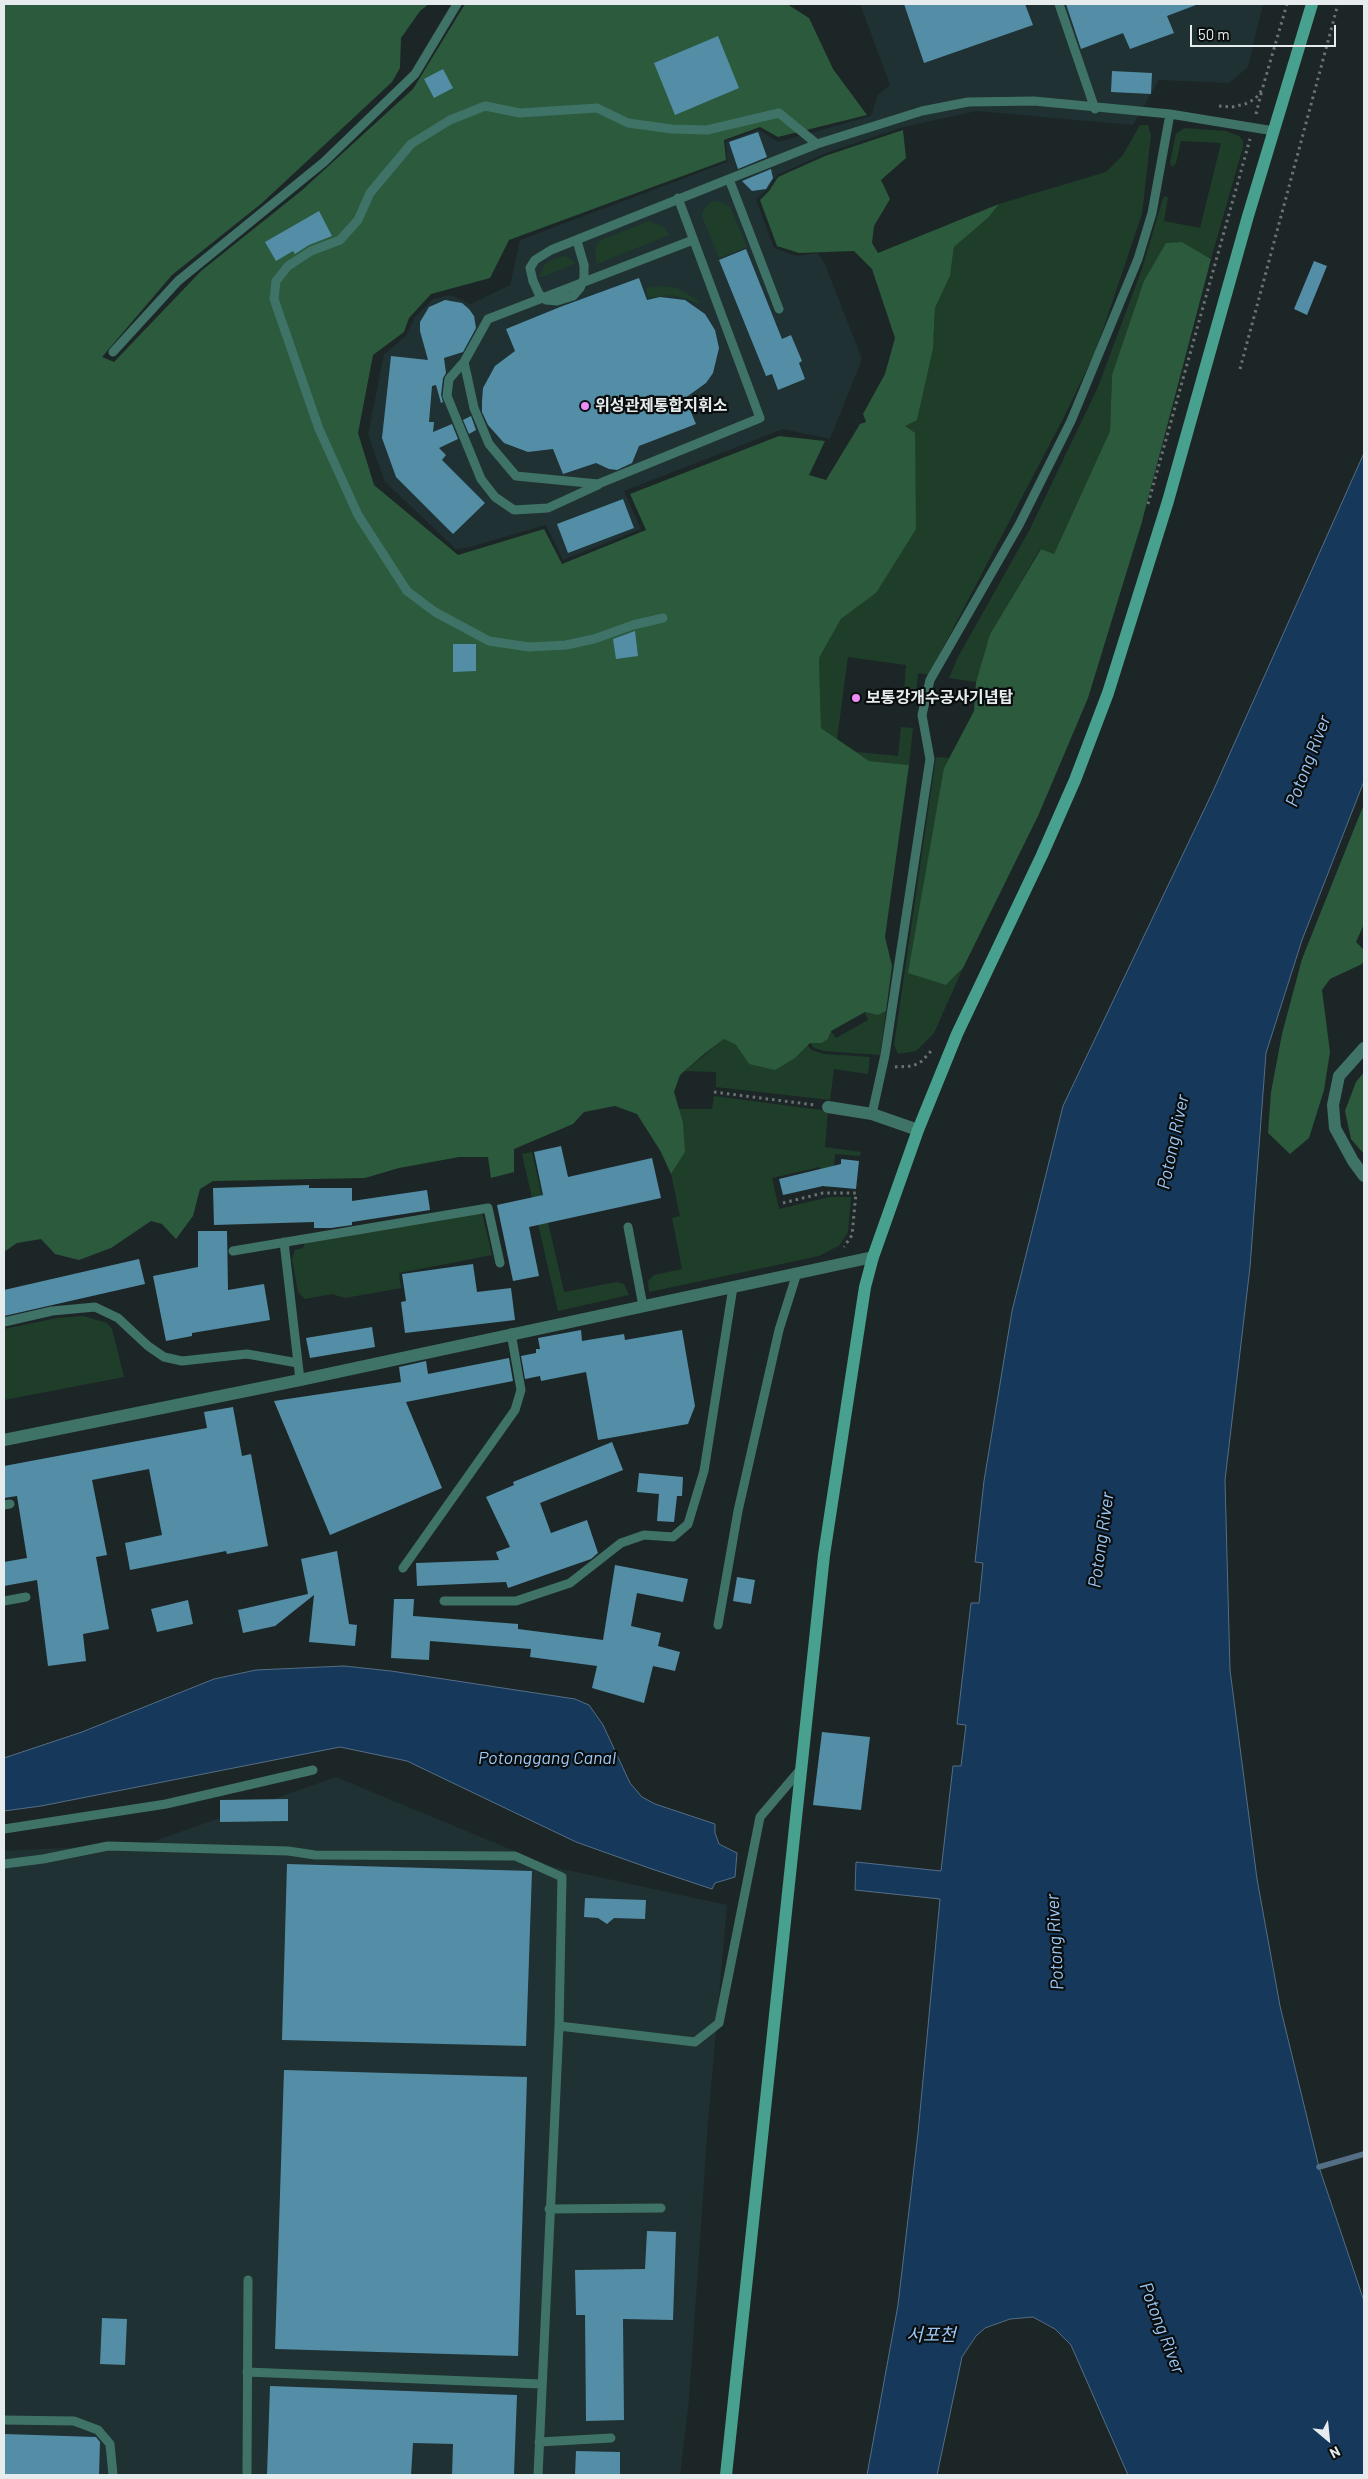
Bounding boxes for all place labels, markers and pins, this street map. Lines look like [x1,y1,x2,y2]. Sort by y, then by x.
place label: 위성관제통합지휘소 [595,396,727,416]
marker: 위성관제통합지휘소 [579,400,591,412]
place label: 보통강개수공사기념탑 [866,688,1013,708]
marker: 보통강개수공사기념탑 [850,692,862,704]

